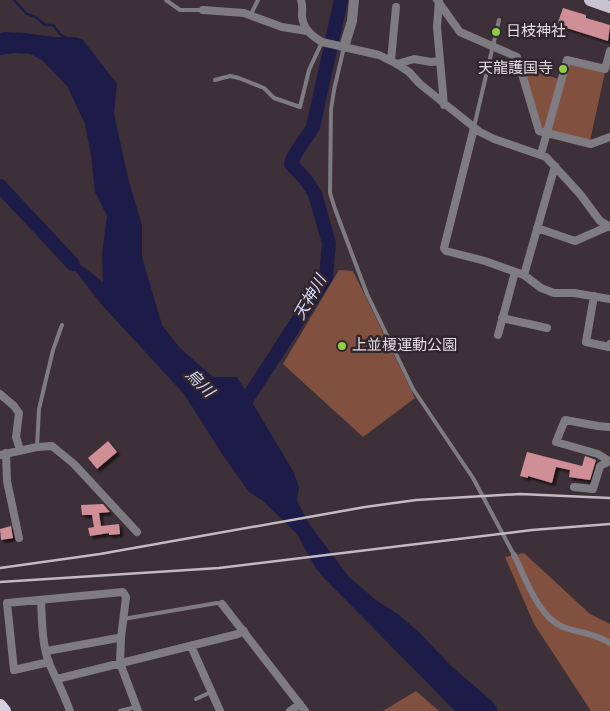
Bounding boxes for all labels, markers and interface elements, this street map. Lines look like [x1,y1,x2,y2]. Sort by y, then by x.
place label: 日枝神社 [506,23,566,42]
marker: 日枝神社 [490,26,502,38]
place label: 天龍護国寺 [478,60,553,79]
marker: 天龍護国寺 [557,63,569,75]
water label: 天神川 [290,270,333,324]
place label: 上並榎運動公園 [352,337,457,356]
marker: 上並榎運動公園 [336,340,348,352]
water label: 烏川 [181,366,219,404]

